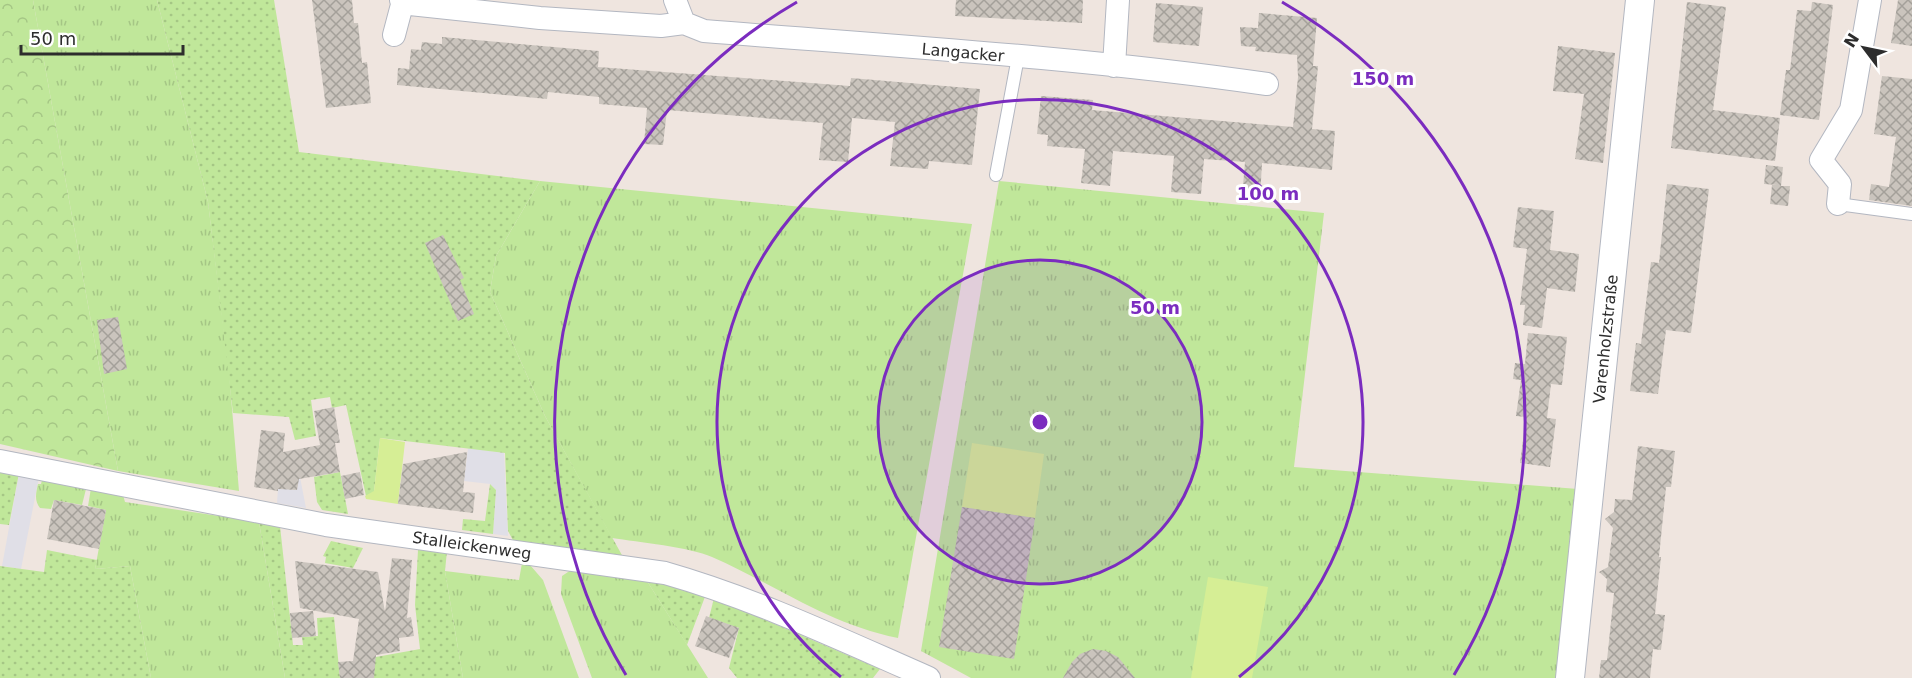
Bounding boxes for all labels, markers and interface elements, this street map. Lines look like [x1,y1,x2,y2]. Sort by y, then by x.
scale bar [21,18,183,56]
north arrow [1834,18,1894,78]
text: 50 m [30,28,76,49]
text: N [1840,30,1863,51]
street label: Langacker [921,39,1005,66]
text: 150 m [1352,68,1414,89]
text: 100 m [1237,183,1299,204]
street label: Varenholzstraße [1589,274,1622,404]
text: 50 m [1130,297,1180,318]
centre of rings [1030,412,1050,432]
street label: Stalleickenweg [411,528,533,563]

